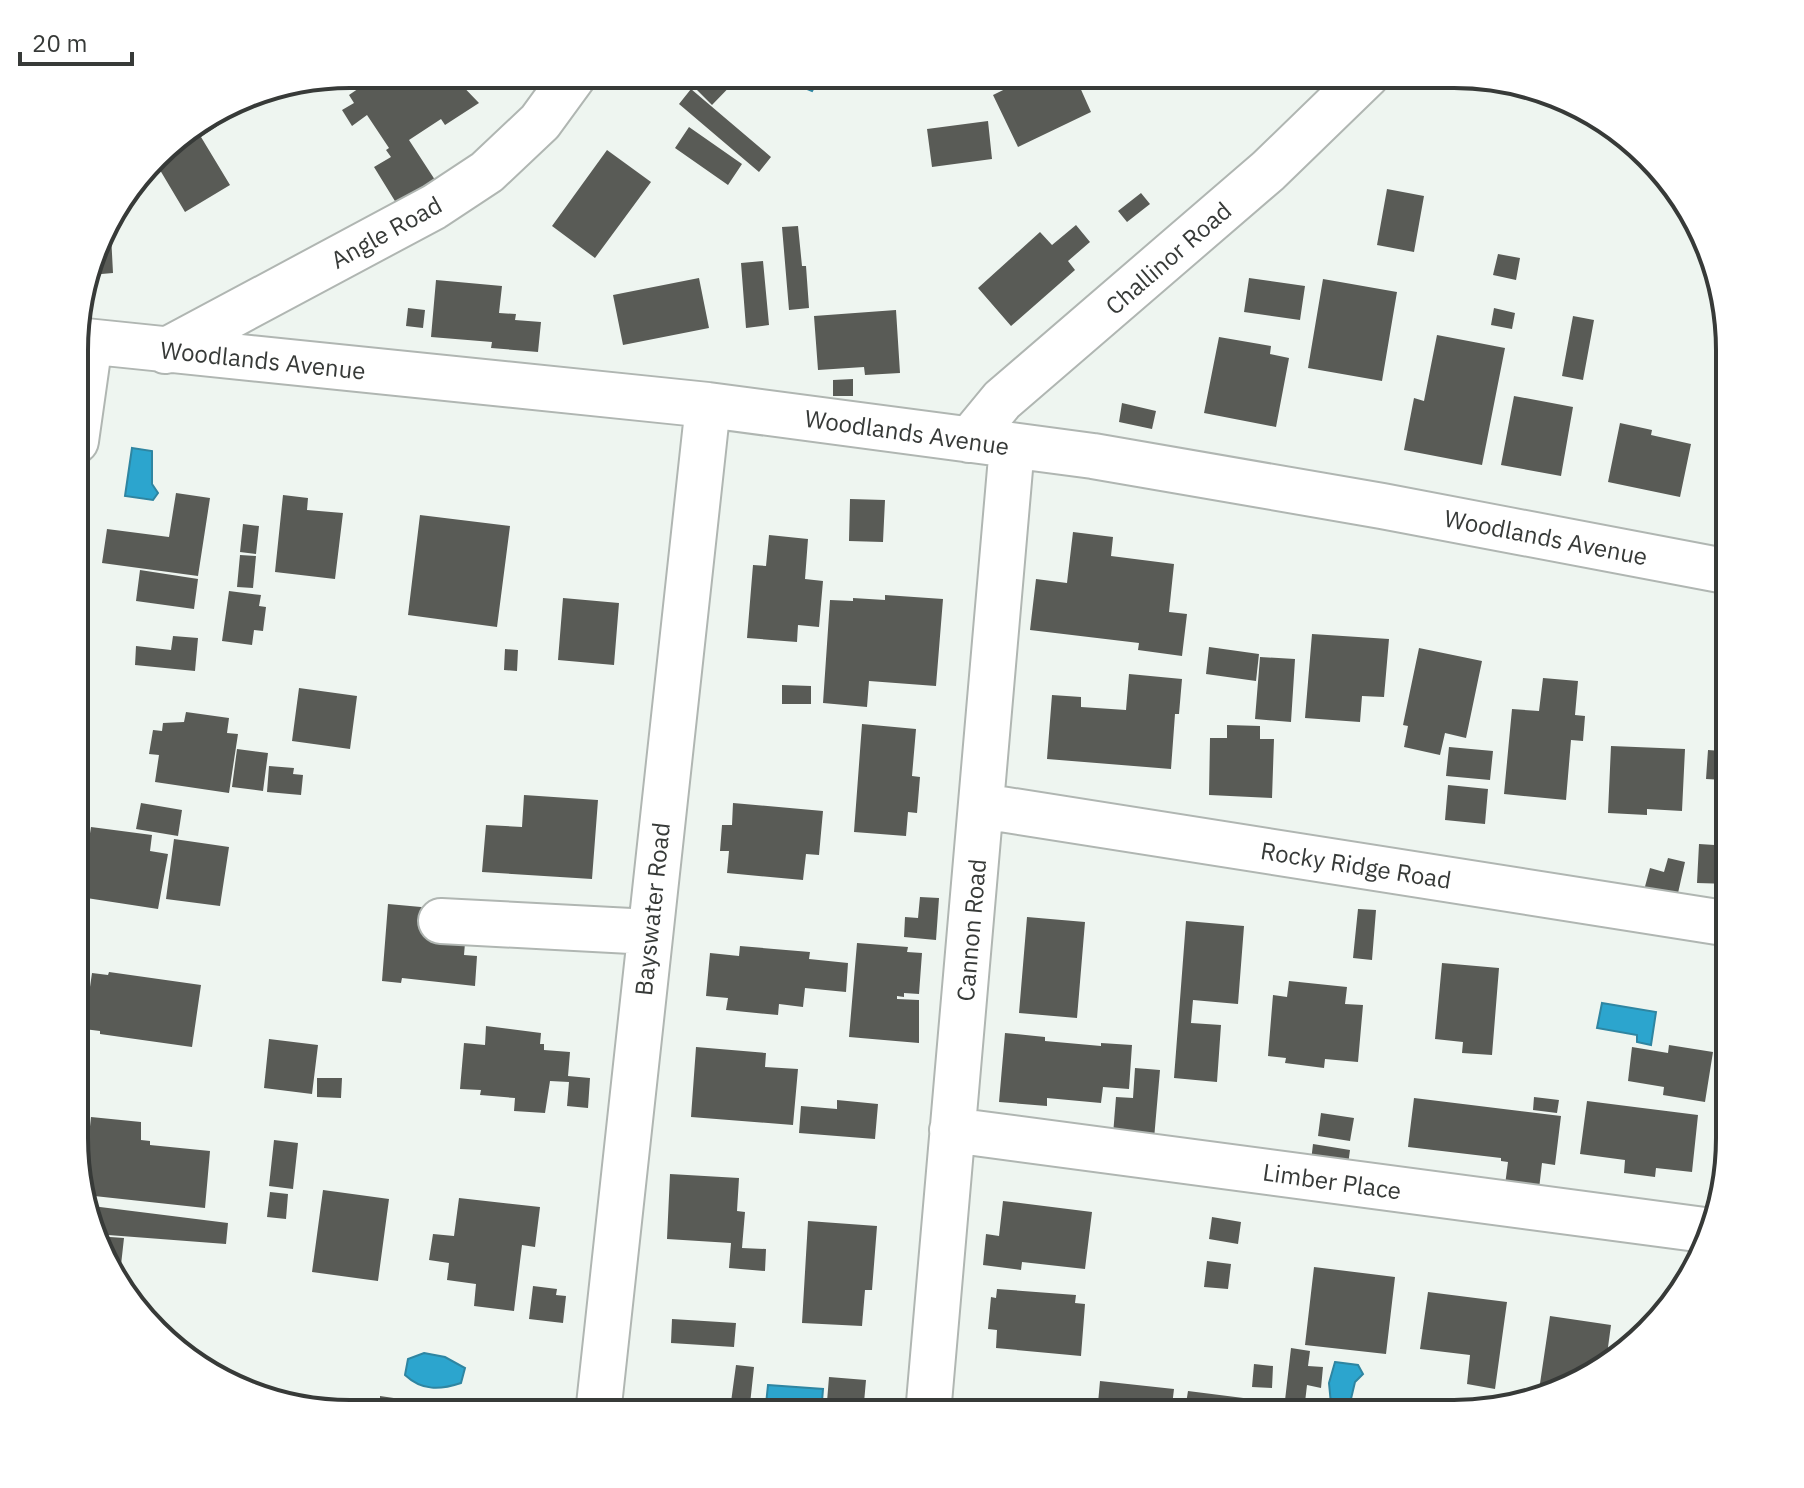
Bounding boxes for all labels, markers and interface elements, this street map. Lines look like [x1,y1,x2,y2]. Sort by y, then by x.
scale bar [20,16,132,66]
text: 20 m [32,27,87,59]
street label: Angle Road [325,188,447,276]
street label: Challinor Road [1098,194,1238,322]
street label: Woodlands Avenue [159,333,367,387]
street label: Woodlands Avenue [803,402,1011,462]
street label: Woodlands Avenue [1442,502,1650,572]
street label: Bayswater Road [627,821,677,997]
street label: Rocky Ridge Road [1258,834,1454,896]
street label: Cannon Road [949,857,993,1003]
street label: Limber Place [1261,1155,1403,1207]

